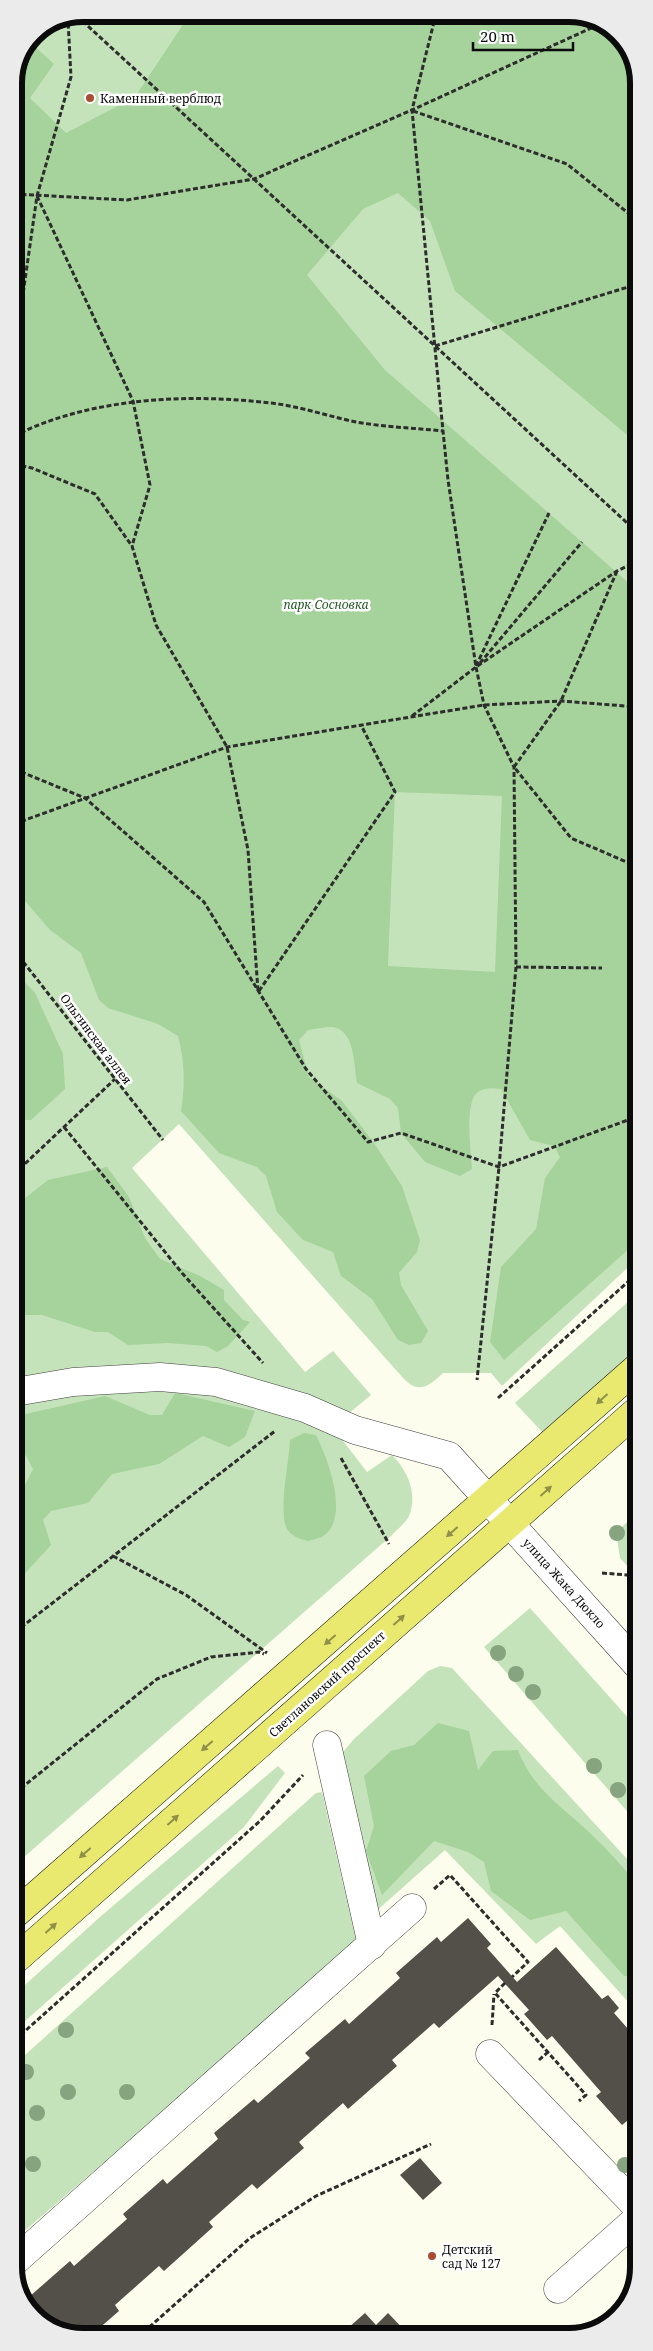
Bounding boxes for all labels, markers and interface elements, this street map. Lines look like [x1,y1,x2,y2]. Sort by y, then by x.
scale bar [473,20,573,52]
text: 20 m [480,26,515,46]
place label: Каменный верблюд [100,90,221,107]
marker: Каменный верблюд [84,92,96,104]
park label: парк Сосновка [283,596,369,613]
street label: Ольгинская аллея [56,990,136,1088]
one-way arrow [597,1393,609,1405]
one-way arrow [539,1485,552,1496]
one-way arrow [445,1527,458,1538]
street label: улица Жака Дюкло [519,1534,609,1632]
one-way arrow [393,1614,406,1625]
street label: Светлановский проспект [265,1627,389,1741]
one-way arrow [323,1634,336,1645]
one-way arrow [201,1741,214,1752]
one-way arrow [167,1815,179,1826]
one-way arrow [79,1847,91,1859]
one-way arrow [45,1922,57,1934]
place label: Детский сад № 127 [442,2241,501,2272]
marker: Детский сад № 127 [426,2250,438,2262]

